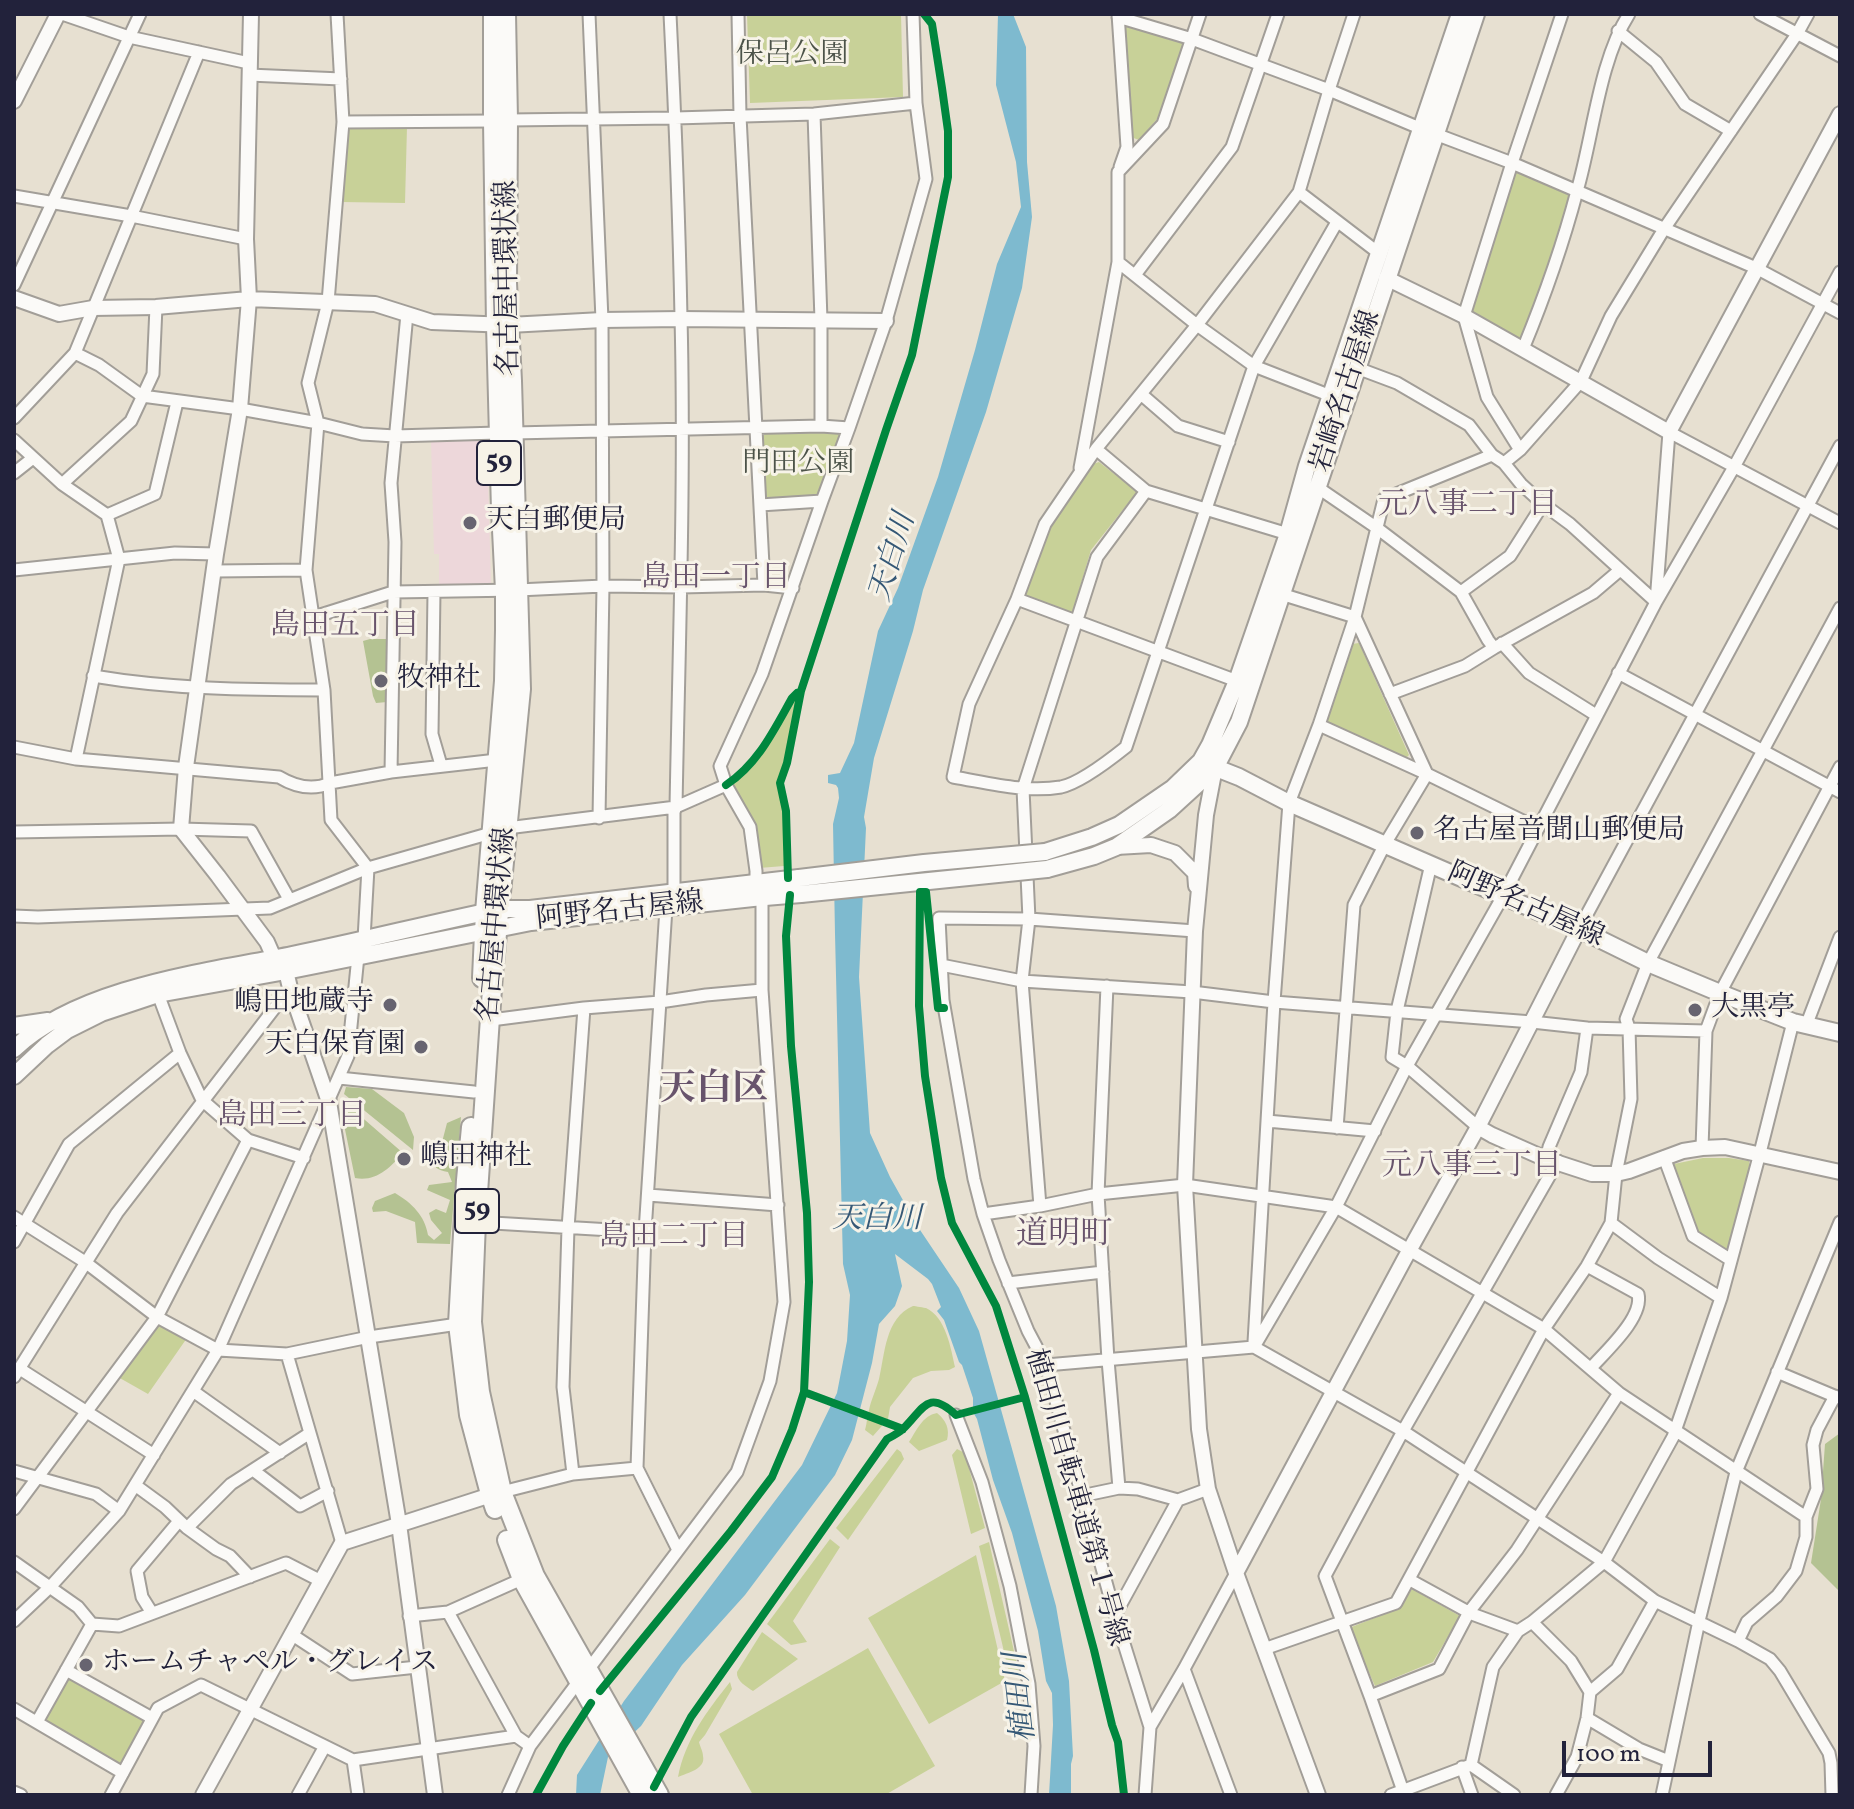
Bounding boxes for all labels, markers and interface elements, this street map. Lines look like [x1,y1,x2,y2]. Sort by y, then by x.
park label: 保呂公園 [736,40,848,74]
street label: 名古屋中環状線 [491,180,529,376]
street label: 岩崎名古屋線 [1306,307,1390,477]
road number: 59 [477,441,521,485]
park label: 門田公園 [742,449,854,483]
district label: 元八事二丁目 [1378,489,1558,525]
place label: 天白郵便局 [486,506,626,540]
water label: 天白川 [865,510,925,606]
marker: 天白郵便局 [461,514,479,532]
district label: 島田一丁目 [641,562,791,598]
district label: 島田五丁目 [270,610,420,646]
place label: 牧神社 [397,664,481,698]
marker: 牧神社 [372,672,390,690]
place label: 名古屋音聞山郵便局 [1433,816,1685,850]
marker: 名古屋音聞山郵便局 [1408,824,1426,842]
street label: 名古屋中環状線 [474,826,524,1024]
street label: 阿野名古屋線 [1441,857,1609,957]
street label: 阿野名古屋線 [535,888,705,938]
place label: 嶋田地蔵寺 [234,988,374,1022]
place label: 大黒亭 [1711,993,1795,1027]
marker: 嶋田地蔵寺 [381,996,399,1014]
marker: 大黒亭 [1686,1001,1704,1019]
place label: 天白保育園 [265,1030,405,1064]
marker: 天白保育園 [412,1038,430,1056]
district label: 天白区 [660,1070,768,1114]
district label: 島田三丁目 [217,1100,367,1136]
place label: 嶋田神社 [420,1142,532,1176]
marker: 嶋田神社 [395,1150,413,1168]
district label: 元八事三丁目 [1382,1150,1562,1186]
road number: 59 [455,1189,499,1233]
water label: 天白川 [832,1203,922,1239]
district label: 道明町 [1016,1218,1112,1256]
district label: 島田二丁目 [599,1221,749,1257]
street label: 植田川自転車道第１号線 [1015,1345,1133,1651]
place label: ホームチャペル・グレイス [102,1648,438,1682]
water label: 植田川 [1000,1650,1046,1744]
marker: ホームチャペル・グレイス [77,1656,95,1674]
scale bar [1566,1725,1716,1775]
text: 100 m [1576,1738,1641,1772]

